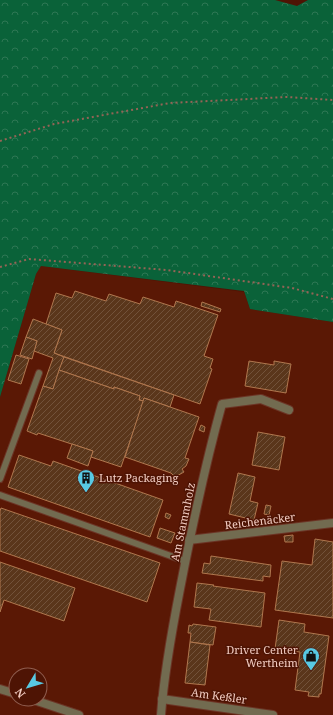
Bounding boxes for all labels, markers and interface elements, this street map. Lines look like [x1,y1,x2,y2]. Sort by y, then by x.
building icon: Lutz Packaging [76,468,96,493]
place label: Lutz Packaging [99,470,179,485]
street label: Am Stammholz [167,481,198,563]
street label: Reichenäcker [224,509,297,532]
place label: Driver Center Wertheim [226,642,299,670]
shop icon: Driver Center Wertheim [301,646,321,671]
north arrow [8,667,48,707]
street label: Am Keßler [190,684,249,707]
text: N [11,685,28,701]

